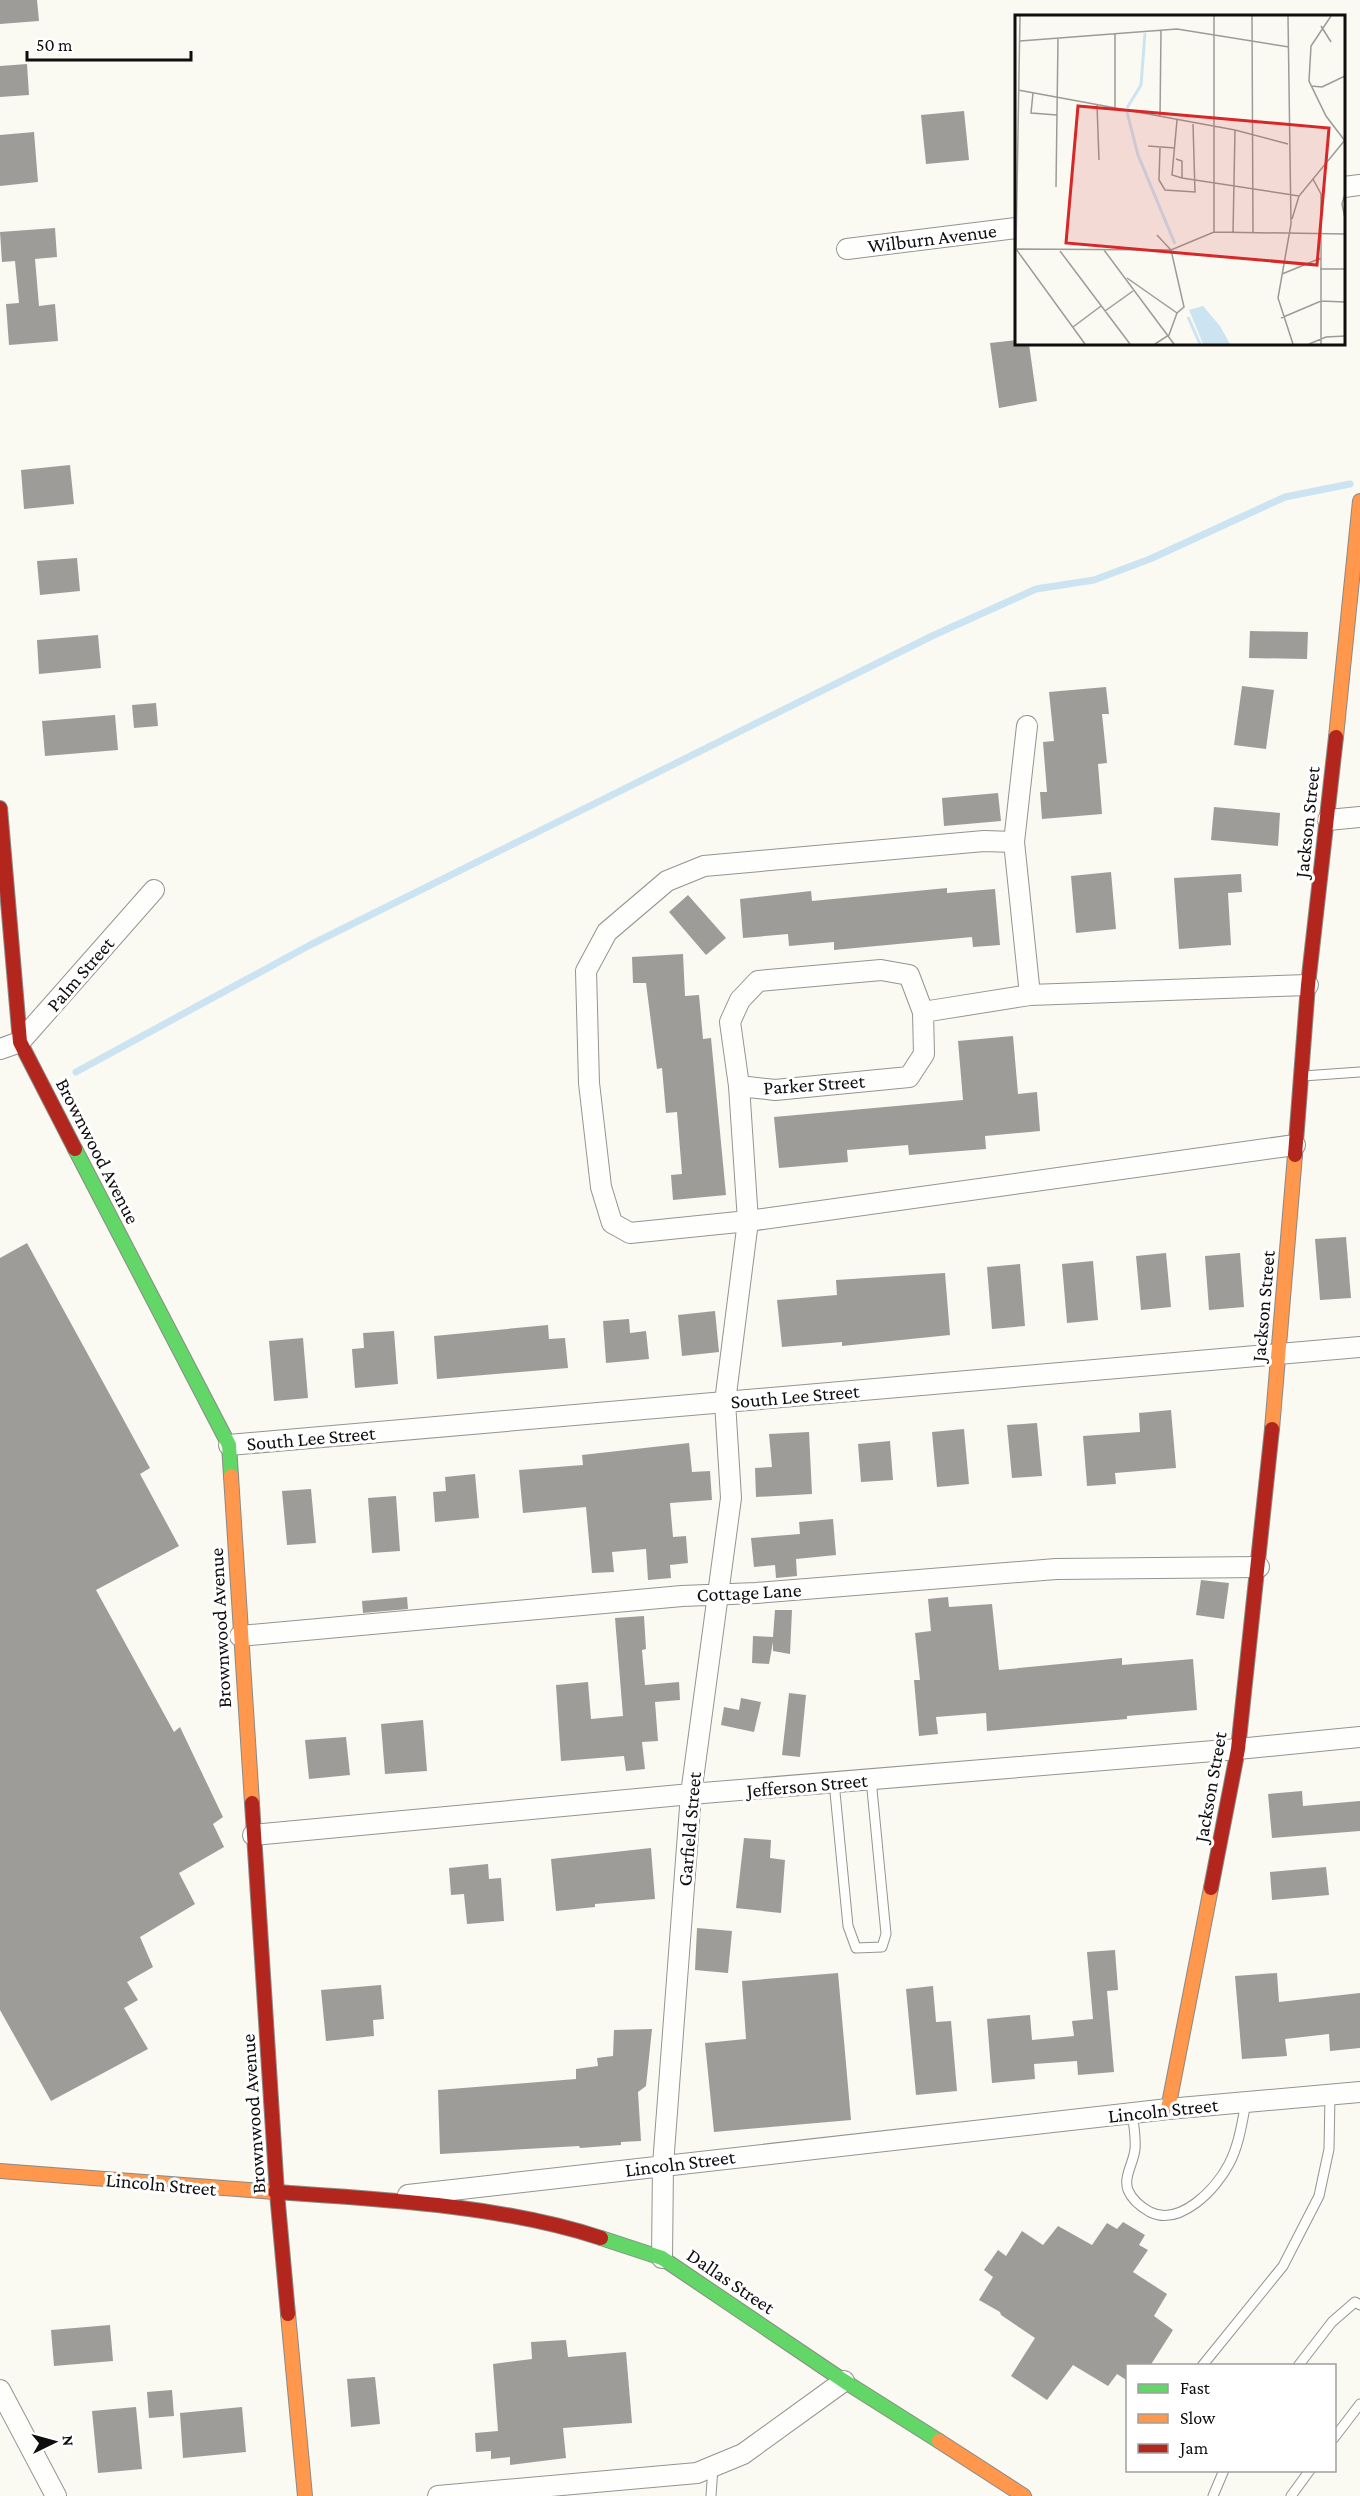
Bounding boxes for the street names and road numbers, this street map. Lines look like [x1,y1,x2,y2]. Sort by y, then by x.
street label: Wilburn Avenue [866,219,998,257]
street label: Jackson Street [1290,765,1325,881]
street label: Palm Street [42,932,118,1016]
street label: Parker Street [762,1069,866,1099]
street label: Brownwood Avenue [52,1074,144,1228]
street label: Jackson Street [1247,1249,1280,1365]
street label: South Lee Street [730,1379,861,1413]
street label: South Lee Street [246,1421,377,1455]
street label: Brownwood Avenue [205,1547,235,1709]
street label: Cottage Lane [696,1578,802,1607]
street label: Jackson Street [1189,1730,1232,1846]
street label: Jefferson Street [744,1769,869,1802]
street label: Garfield Street [673,1770,705,1887]
street label: Brownwood Avenue [236,2033,270,2195]
street label: Lincoln Street [1107,2093,1220,2127]
street label: Lincoln Street [624,2145,737,2181]
street label: Lincoln Street [105,2168,217,2200]
street label: Dallas Street [683,2244,779,2319]

